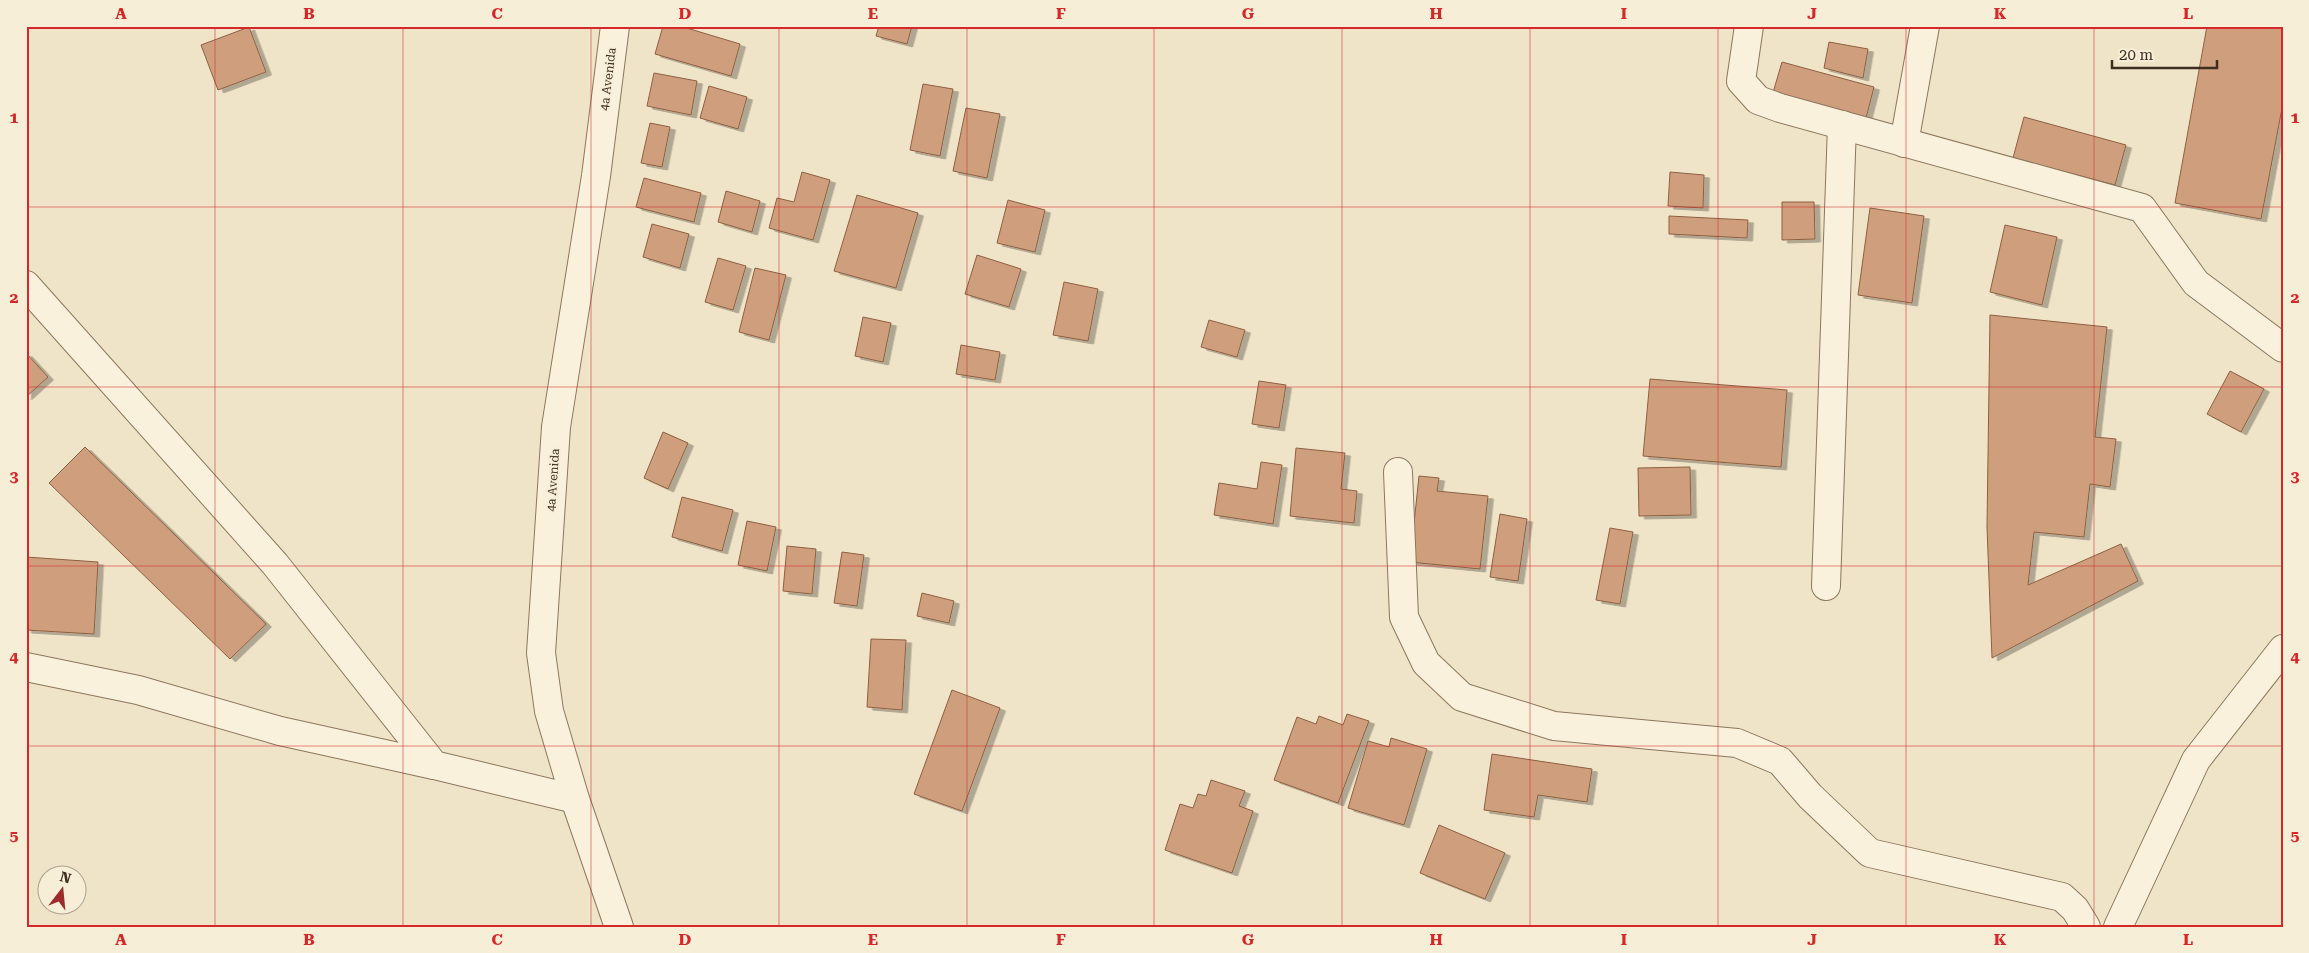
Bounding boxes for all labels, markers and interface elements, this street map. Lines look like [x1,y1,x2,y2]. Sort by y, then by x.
text: A [115,4,127,23]
text: B [303,4,315,23]
text: C [491,4,503,23]
text: D [679,4,692,23]
text: E [868,4,878,23]
text: F [1056,4,1066,23]
text: G [1242,4,1255,23]
text: H [1429,4,1443,23]
text: I [1621,4,1627,23]
text: J [1807,4,1817,23]
text: K [1994,4,2007,23]
text: L [2183,4,2193,23]
scale bar [2112,38,2216,70]
street label: 4a Avenida [597,46,619,111]
text: 20 m [2119,46,2154,64]
text: 1 [10,108,19,127]
text: 1 [2291,108,2300,127]
text: 2 [10,288,19,307]
text: 2 [2291,288,2300,307]
street label: 4a Avenida [544,447,562,512]
text: 3 [10,467,19,486]
text: 3 [2291,467,2300,486]
text: 4 [10,647,19,666]
text: 4 [2291,647,2300,666]
text: 5 [10,826,19,845]
text: 5 [2291,826,2300,845]
north arrow [38,866,88,916]
text: N [58,868,73,887]
text: A [115,930,127,949]
text: B [303,930,315,949]
text: C [491,930,503,949]
text: D [679,930,692,949]
text: E [868,930,878,949]
text: F [1056,930,1066,949]
text: G [1242,930,1255,949]
text: H [1429,930,1443,949]
text: I [1621,930,1627,949]
text: J [1807,930,1817,949]
text: K [1994,930,2007,949]
text: L [2183,930,2193,949]

